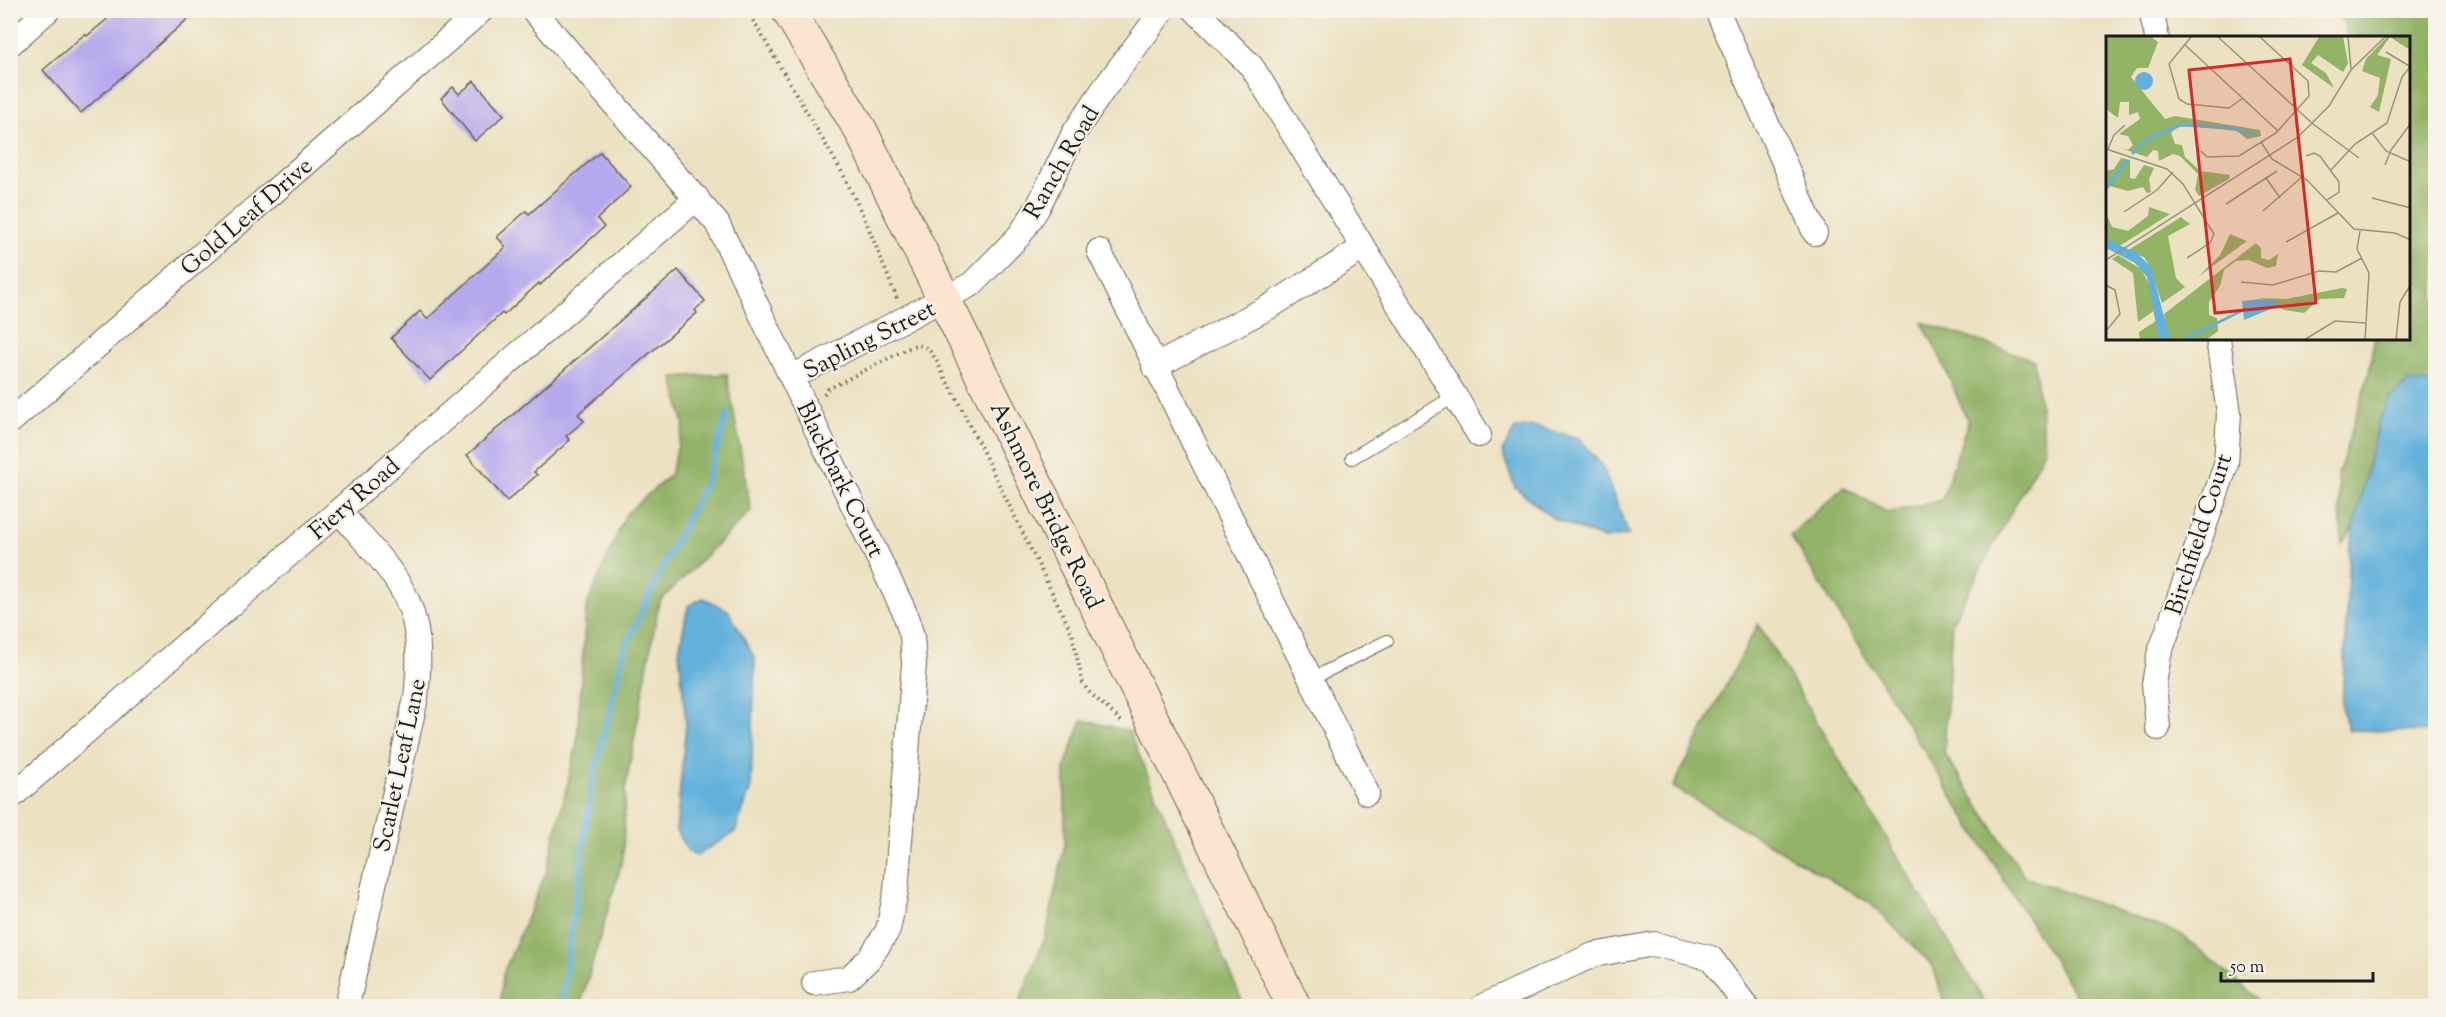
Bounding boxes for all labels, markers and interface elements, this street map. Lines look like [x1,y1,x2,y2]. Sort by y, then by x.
inset map [2106,36,2410,340]
street label: Ranch Road [1016,100,1109,226]
street label: Gold Leaf Drive [174,150,321,285]
street label: Sapling Street [798,293,942,389]
street label: Blackbark Court [787,396,892,564]
street label: Ashmore Bridge Road [980,396,1110,616]
street label: Fiery Road [302,450,409,549]
street label: Birchfield Court [2158,450,2242,620]
street label: Scarlet Leaf Lane [366,676,436,855]
scale bar [2221,945,2372,983]
text: 50 m [2229,955,2265,981]

